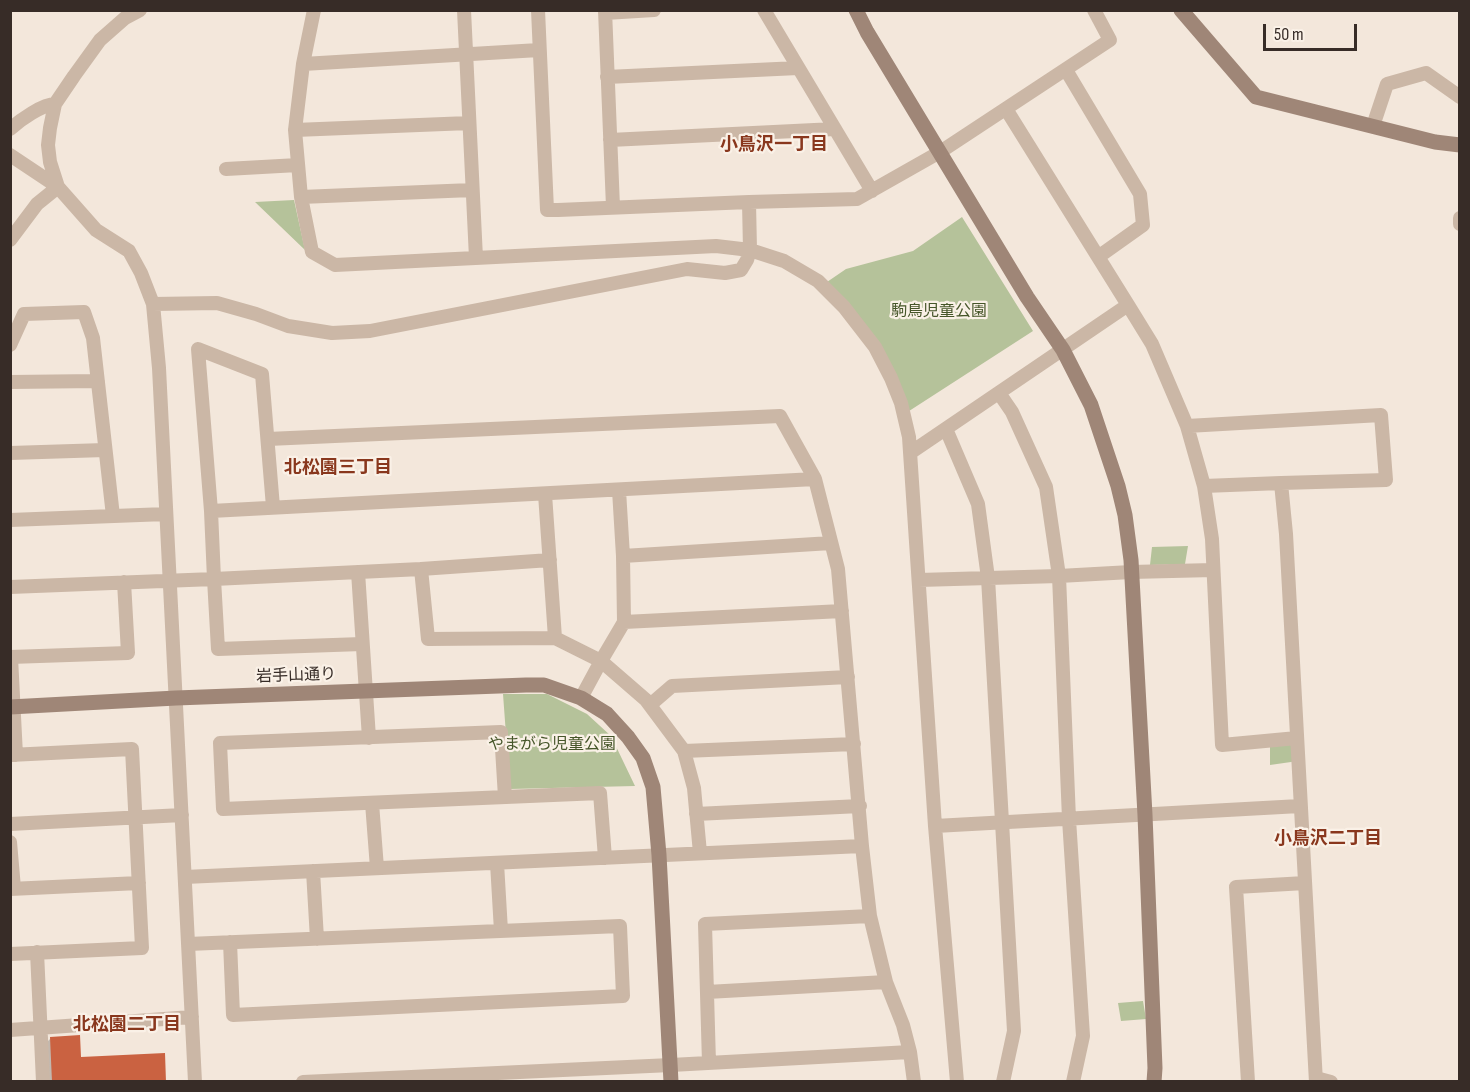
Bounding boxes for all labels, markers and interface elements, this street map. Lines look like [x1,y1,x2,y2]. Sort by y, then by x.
scale bar [1266,12,1360,50]
text: 50 m [1274,24,1304,45]
district label: 小鳥沢一丁目 [720,134,828,156]
park label: 駒鳥児童公園 [891,302,987,322]
district label: 北松園三丁目 [284,457,392,479]
street label: 岩手山通り [256,665,336,687]
park label: やまがら児童公園 [488,735,616,755]
district label: 小鳥沢二丁目 [1274,828,1382,850]
district label: 北松園二丁目 [73,1014,181,1036]

